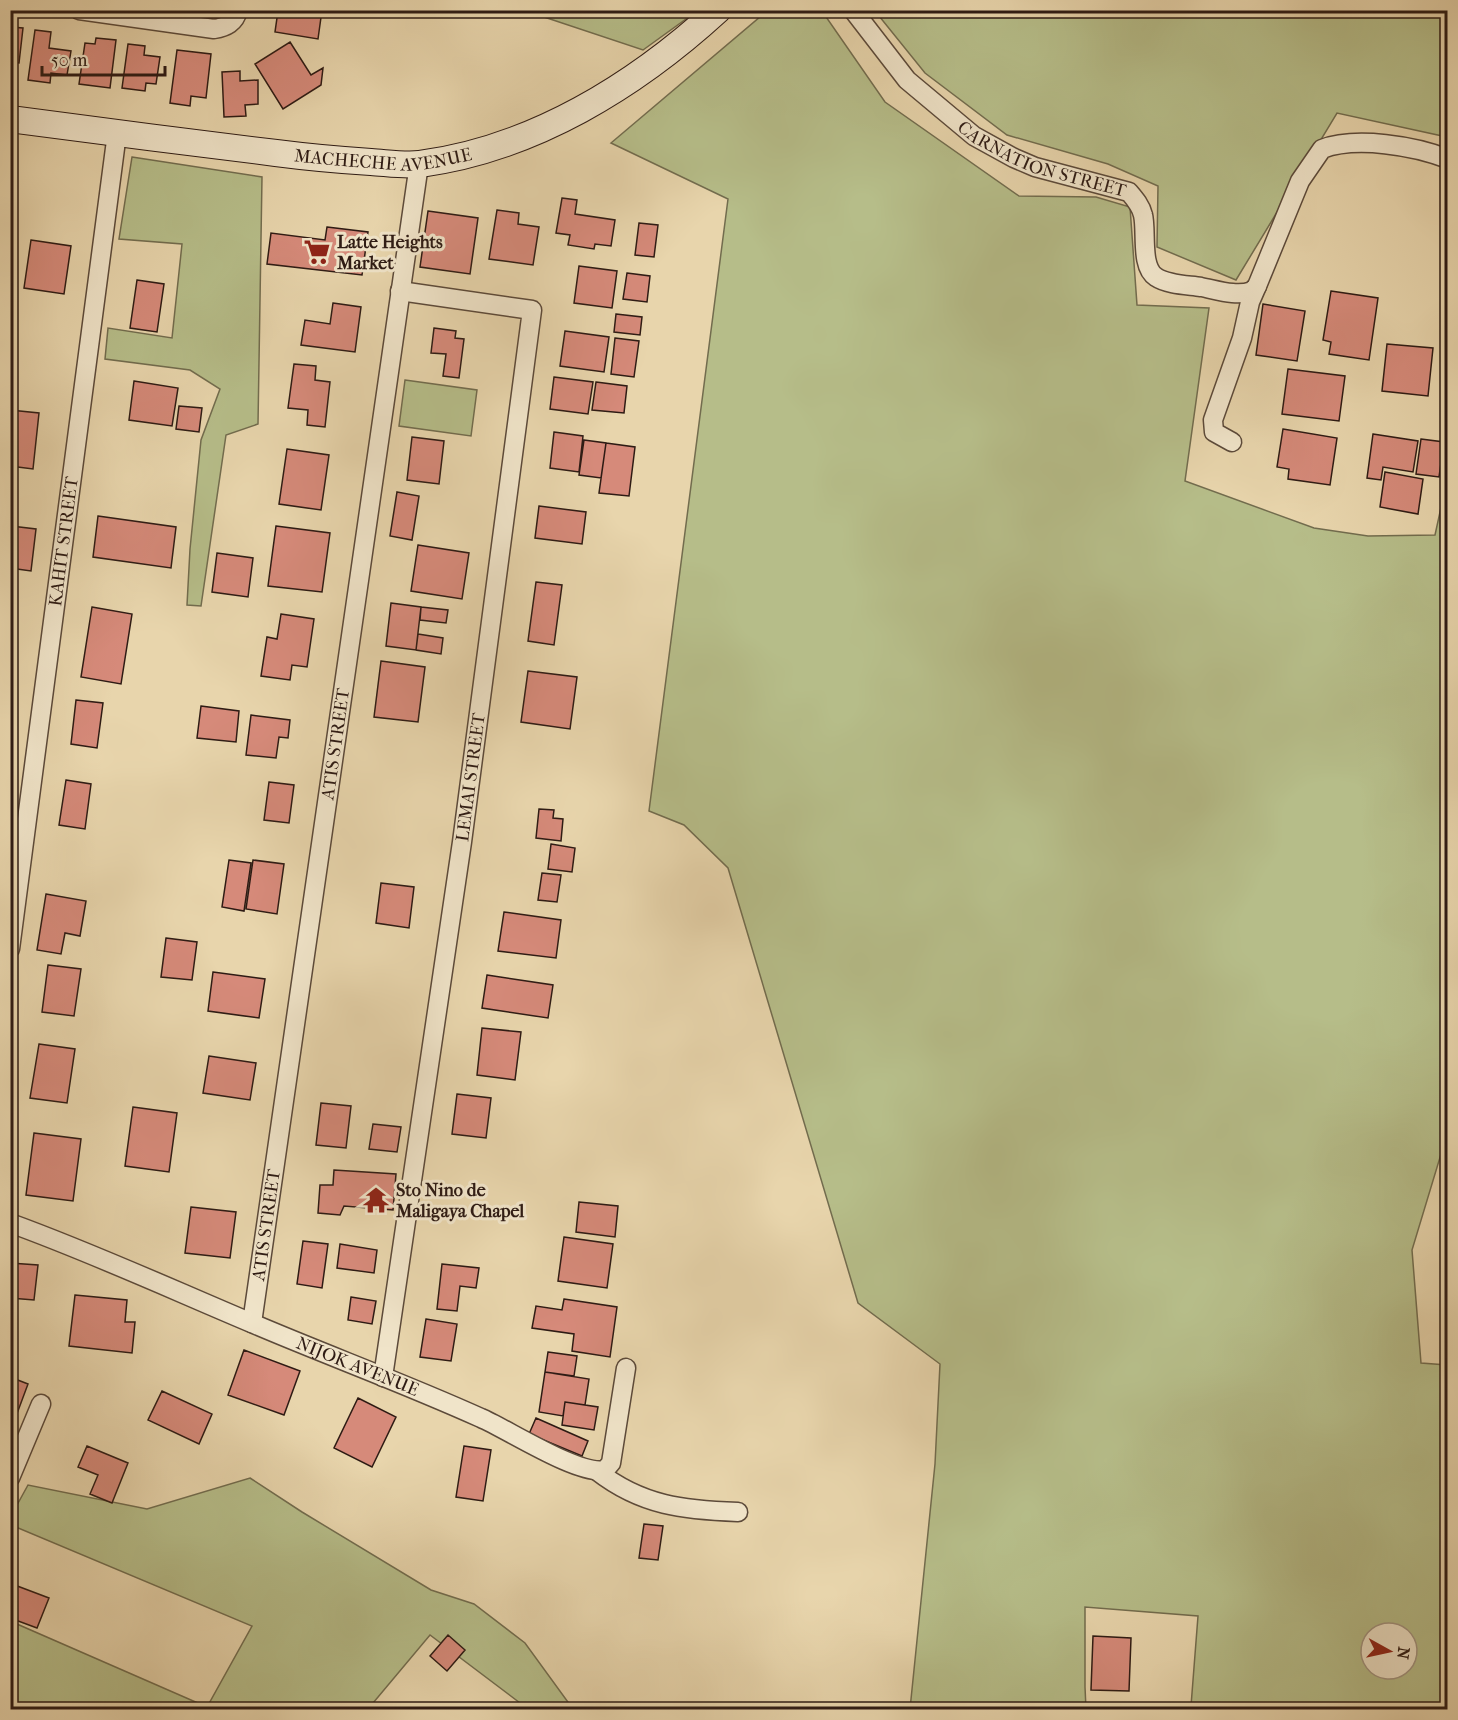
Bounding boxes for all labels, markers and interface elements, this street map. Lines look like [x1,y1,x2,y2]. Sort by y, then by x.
scale bar [42,39,165,77]
text: 50 m [51,50,88,71]
street label: CARNATION STREET [953,116,1129,202]
street label: MACHECHE AVENUE [293,144,474,175]
place label: Latte Heights Market [336,232,443,274]
supermarket icon: Latte Heights Market [302,237,332,267]
street label: KAHIT STREET [45,474,82,608]
street label: ATIS STREET [317,686,354,802]
street label: LEMAI STREET [452,711,489,843]
street label: ATIS STREET [248,1167,285,1283]
place label: Sto Nino de Maligaya Chapel [395,1180,525,1222]
temple icon: Sto Nino de Maligaya Chapel [361,1185,391,1215]
street label: NIJOK AVENUE [293,1332,422,1400]
north arrow [1359,1621,1419,1681]
text: N [1393,1646,1414,1661]

